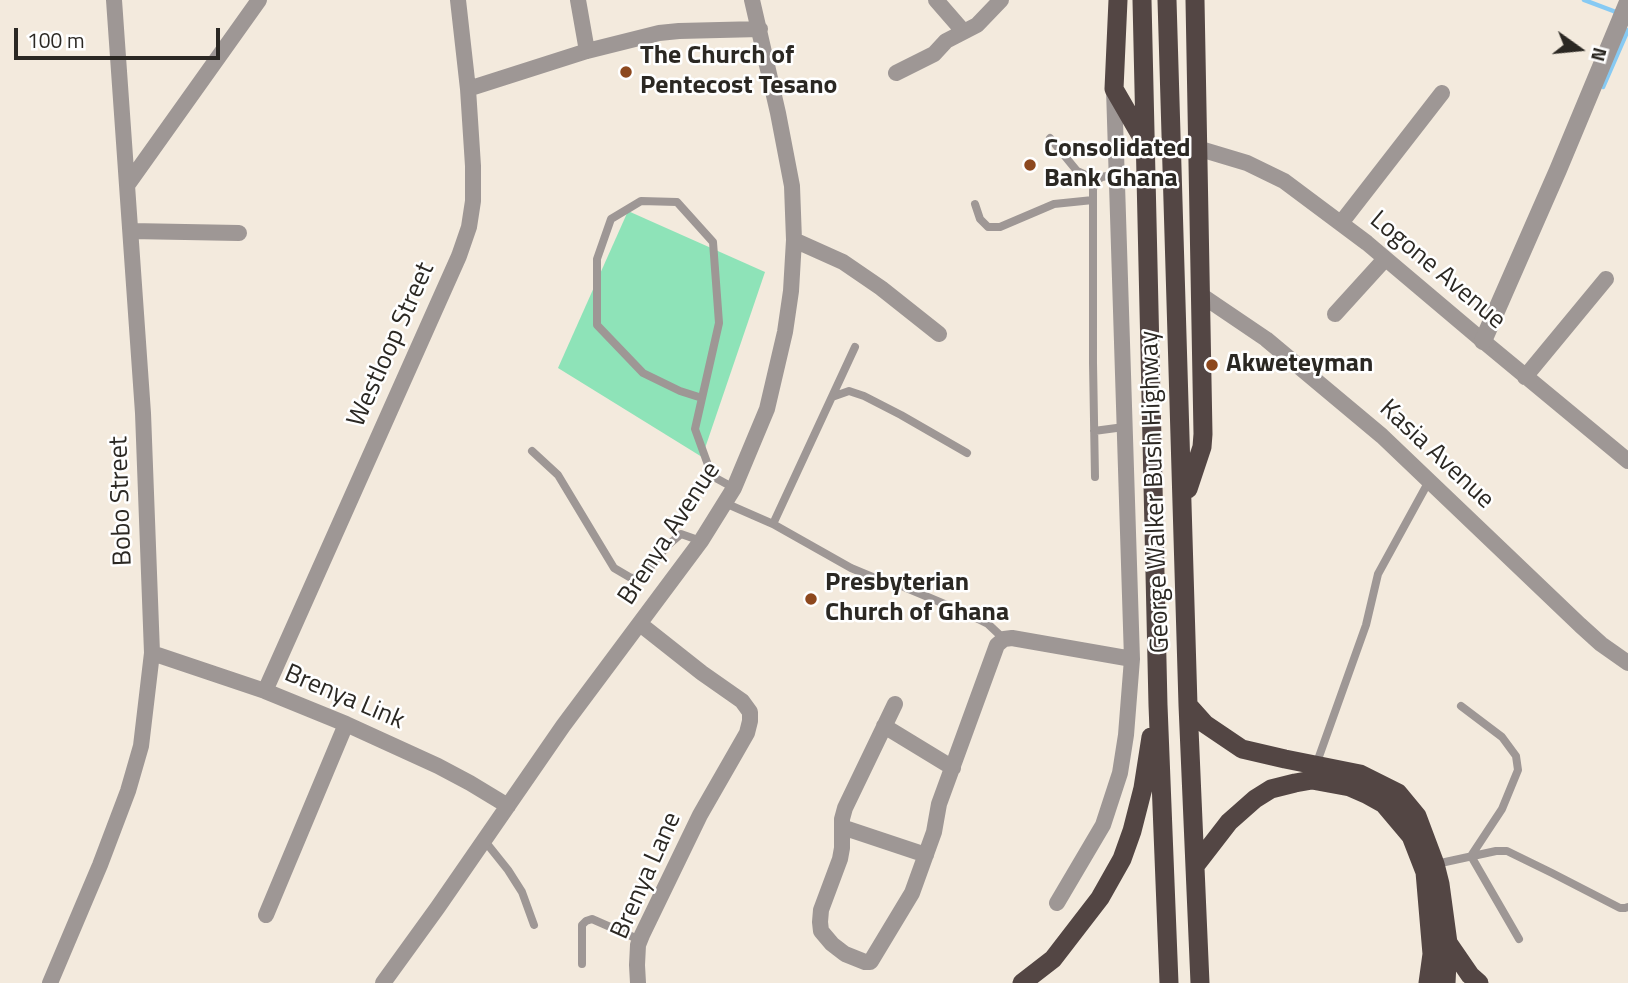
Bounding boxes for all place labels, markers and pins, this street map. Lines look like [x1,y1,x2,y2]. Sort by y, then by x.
place label: The Church of Pentecost Tesano [640,41,837,102]
marker: The Church of Pentecost Tesano [618,64,634,80]
place label: Consolidated Bank Ghana [1044,134,1191,196]
marker: Consolidated Bank Ghana [1022,157,1038,173]
place label: Akweteyman [1226,349,1373,381]
marker: Akweteyman [1204,357,1220,373]
place label: Presbyterian Church of Ghana [825,568,1009,630]
marker: Presbyterian Church of Ghana [803,591,819,607]

